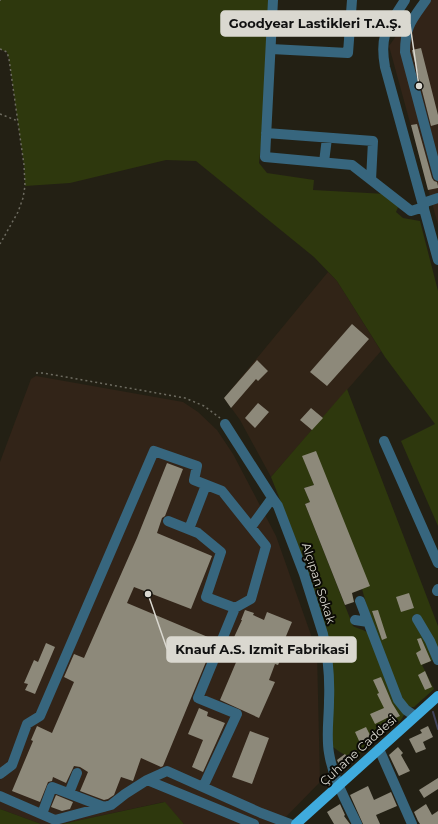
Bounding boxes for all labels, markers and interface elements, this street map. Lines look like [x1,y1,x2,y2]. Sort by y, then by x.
callout: Goodyear Lastikleri T.A.Ş. [221,11,410,36]
text: Goodyear Lastikleri T.A.Ş. [229,15,401,31]
street label: Alçıpan Sokak [299,541,339,626]
callout: Knauf A.S. Izmit Fabrikasi [167,637,356,662]
text: Knauf A.S. Izmit Fabrikasi [175,641,349,657]
street label: Çuhane Caddesi [317,712,399,788]

